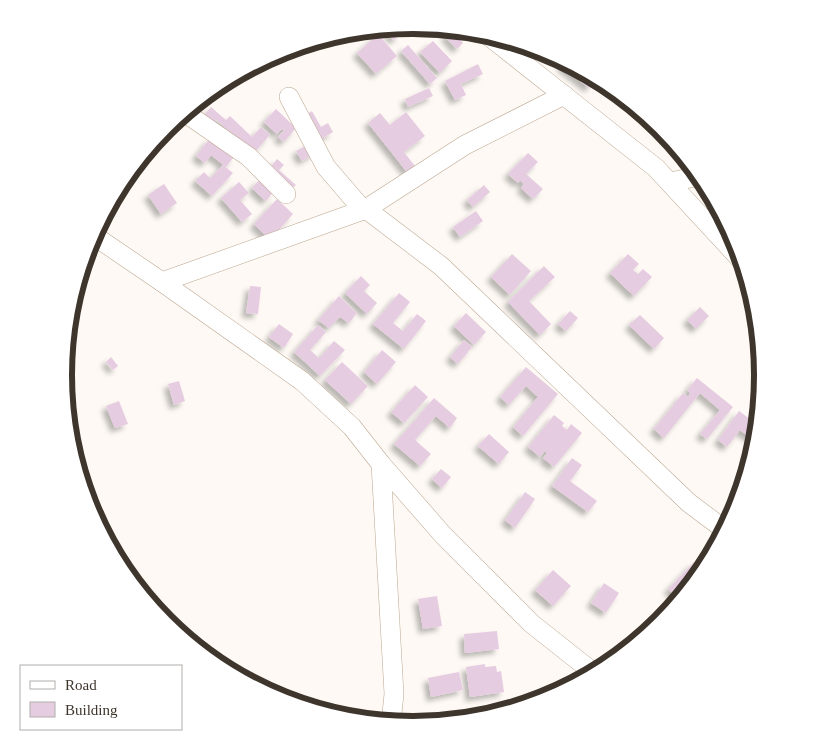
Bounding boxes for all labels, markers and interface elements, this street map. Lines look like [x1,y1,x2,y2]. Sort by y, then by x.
legend [20,665,182,730]
text: Road [65,677,97,693]
text: Building [65,702,118,718]

